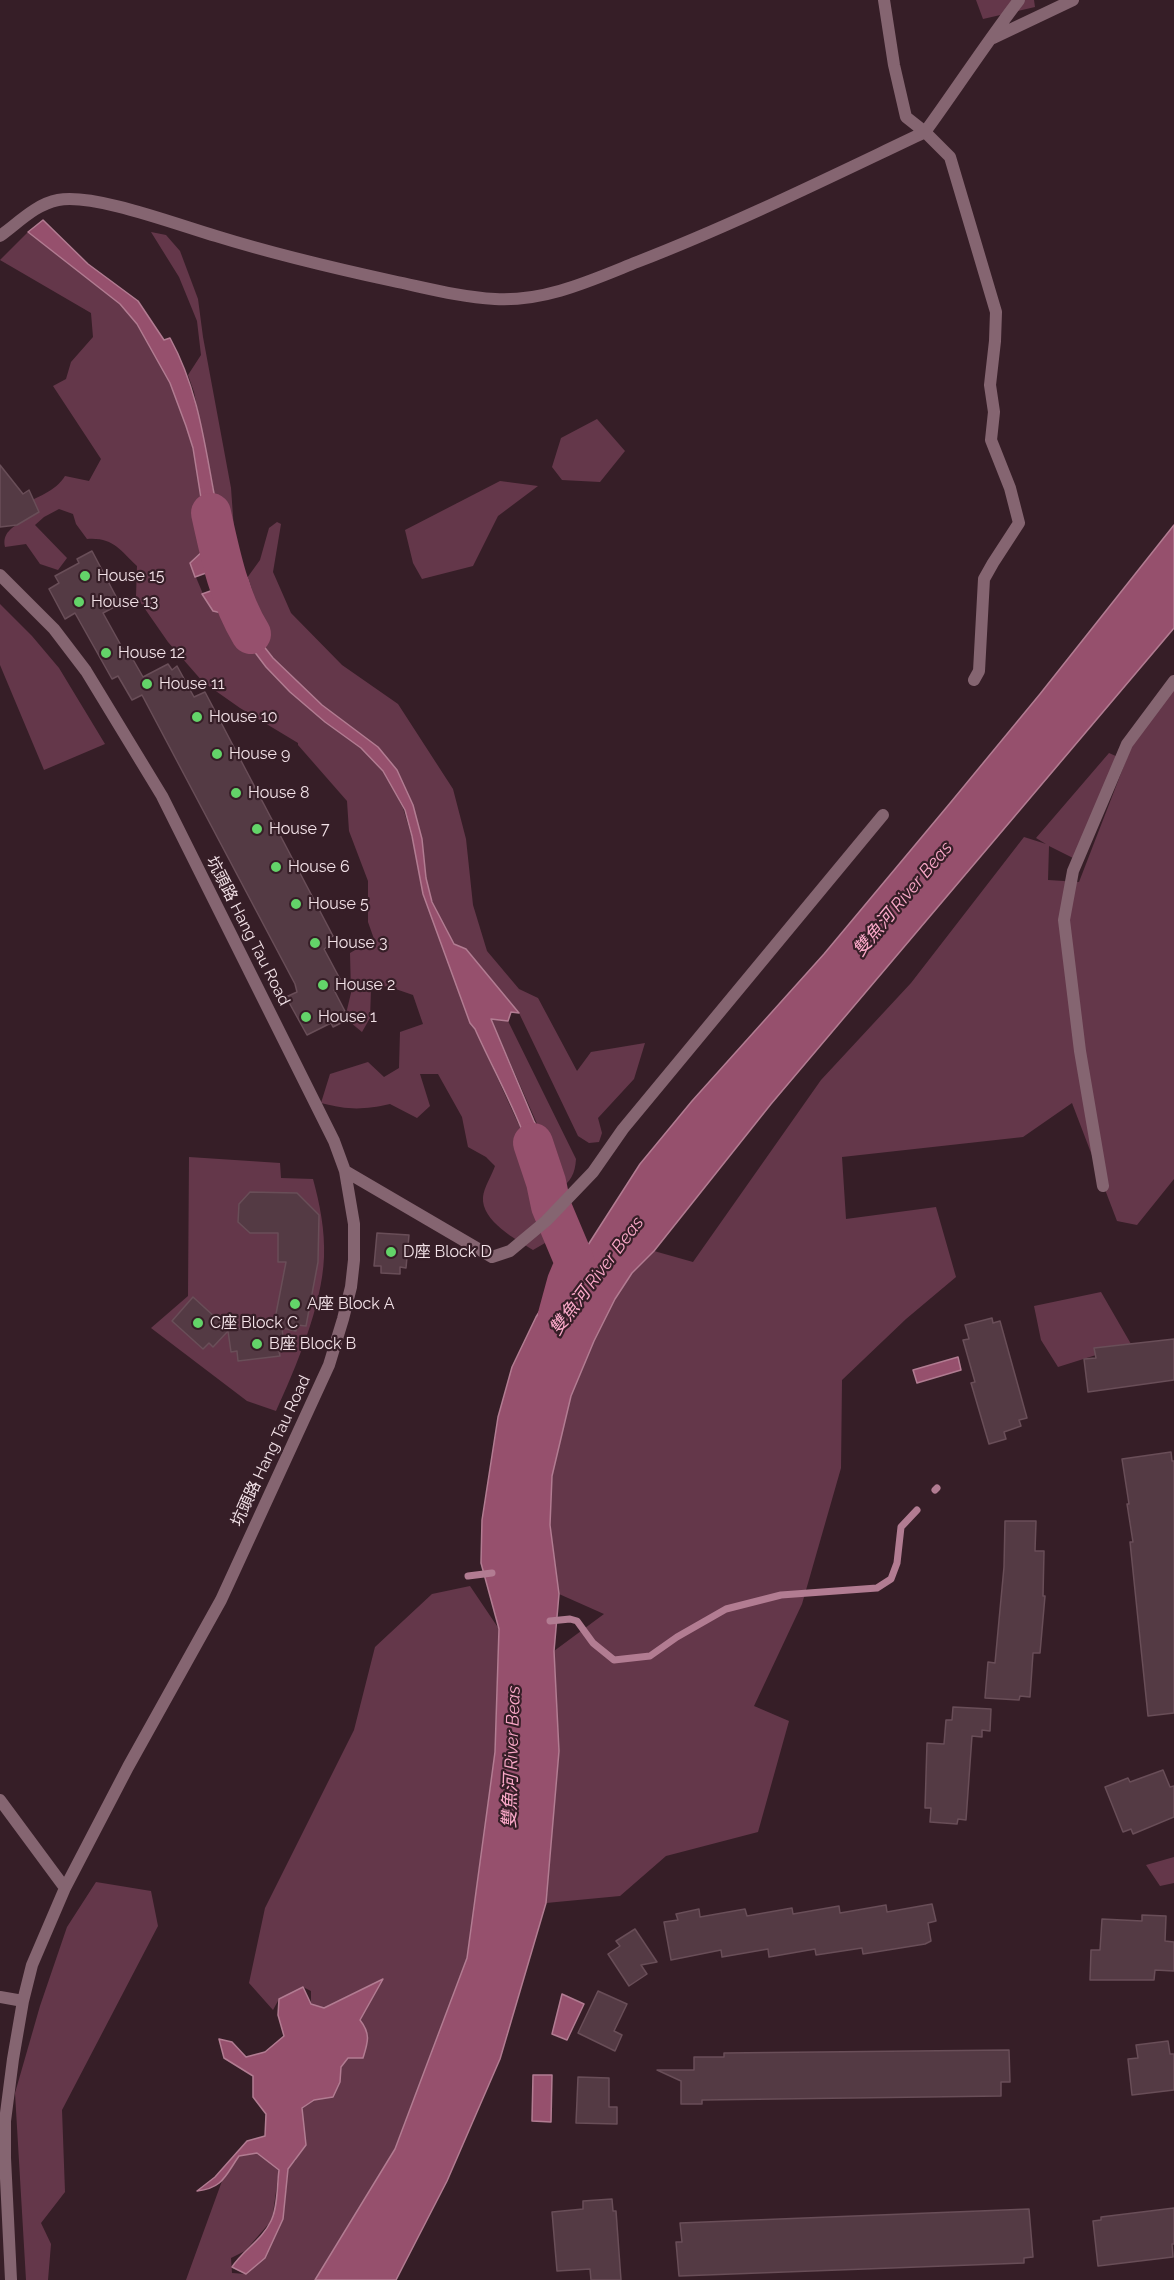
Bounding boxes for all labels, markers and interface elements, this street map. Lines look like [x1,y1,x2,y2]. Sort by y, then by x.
place label: House 15 [97,566,164,586]
marker: House 15 [78,569,92,583]
place label: House 13 [91,592,158,612]
marker: House 13 [72,595,86,609]
place label: House 12 [118,643,185,663]
marker: House 12 [99,646,113,660]
place label: House 11 [159,674,225,694]
marker: House 11 [140,677,154,691]
place label: House 10 [209,707,278,727]
marker: House 10 [190,710,204,724]
place label: House 9 [229,744,290,764]
marker: House 9 [210,747,224,761]
place label: House 8 [248,783,309,803]
marker: House 8 [229,786,243,800]
place label: House 7 [269,819,329,839]
marker: House 7 [250,822,264,836]
water label: 雙魚河 River Beas [849,837,957,961]
street label: 坑頭路 Hang Tau Road [202,853,294,1009]
place label: House 6 [288,857,350,877]
marker: House 6 [269,860,283,874]
place label: House 5 [308,894,369,914]
marker: House 5 [289,897,303,911]
place label: House 3 [327,933,387,953]
marker: House 3 [308,936,322,950]
place label: House 2 [335,975,395,995]
marker: House 2 [316,978,330,992]
place label: House 1 [318,1007,377,1027]
marker: House 1 [299,1010,313,1024]
water label: 雙魚河 River Beas [545,1212,649,1340]
place label: D座 Block D [403,1242,492,1262]
marker: D座 Block D [384,1245,398,1259]
place label: A座 Block A [307,1294,395,1314]
marker: A座 Block A [288,1297,302,1311]
place label: C座 Block C [210,1313,298,1333]
marker: C座 Block C [191,1316,205,1330]
place label: B座 Block B [269,1334,356,1354]
marker: B座 Block B [250,1337,264,1351]
street label: 坑頭路 Hang Tau Road [228,1372,314,1530]
water label: 雙魚河 River Beas [499,1685,525,1829]

